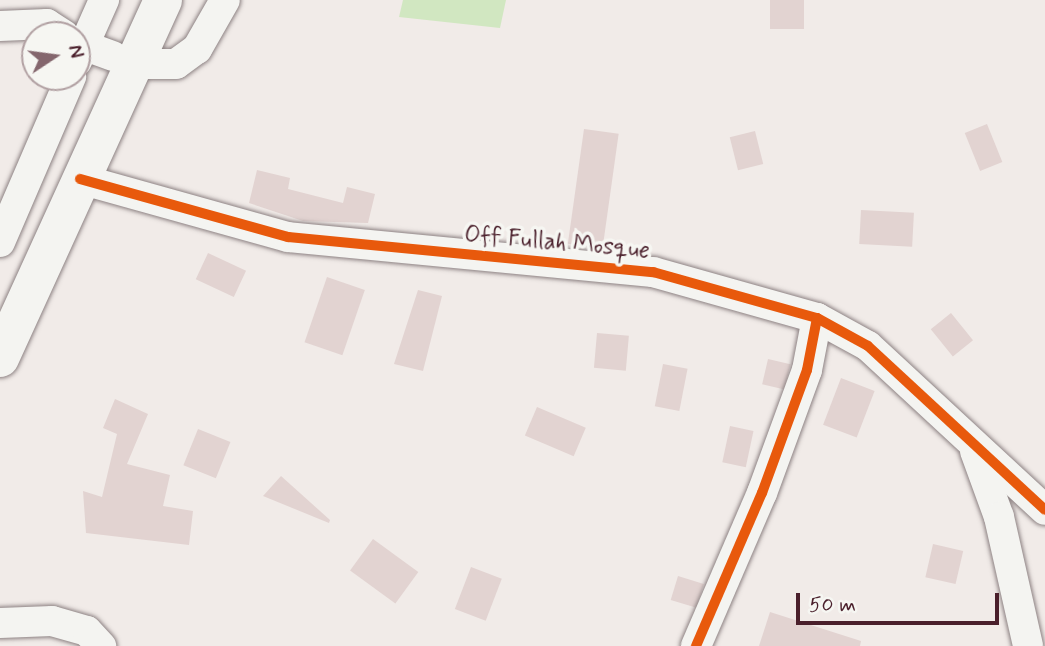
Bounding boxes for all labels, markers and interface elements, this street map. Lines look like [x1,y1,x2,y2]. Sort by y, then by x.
north arrow [21,21,91,91]
text: N [61,43,89,61]
street label: Off Fullah Mosque [464,221,650,265]
scale bar [800,580,1003,624]
text: 50 m [809,591,856,619]

